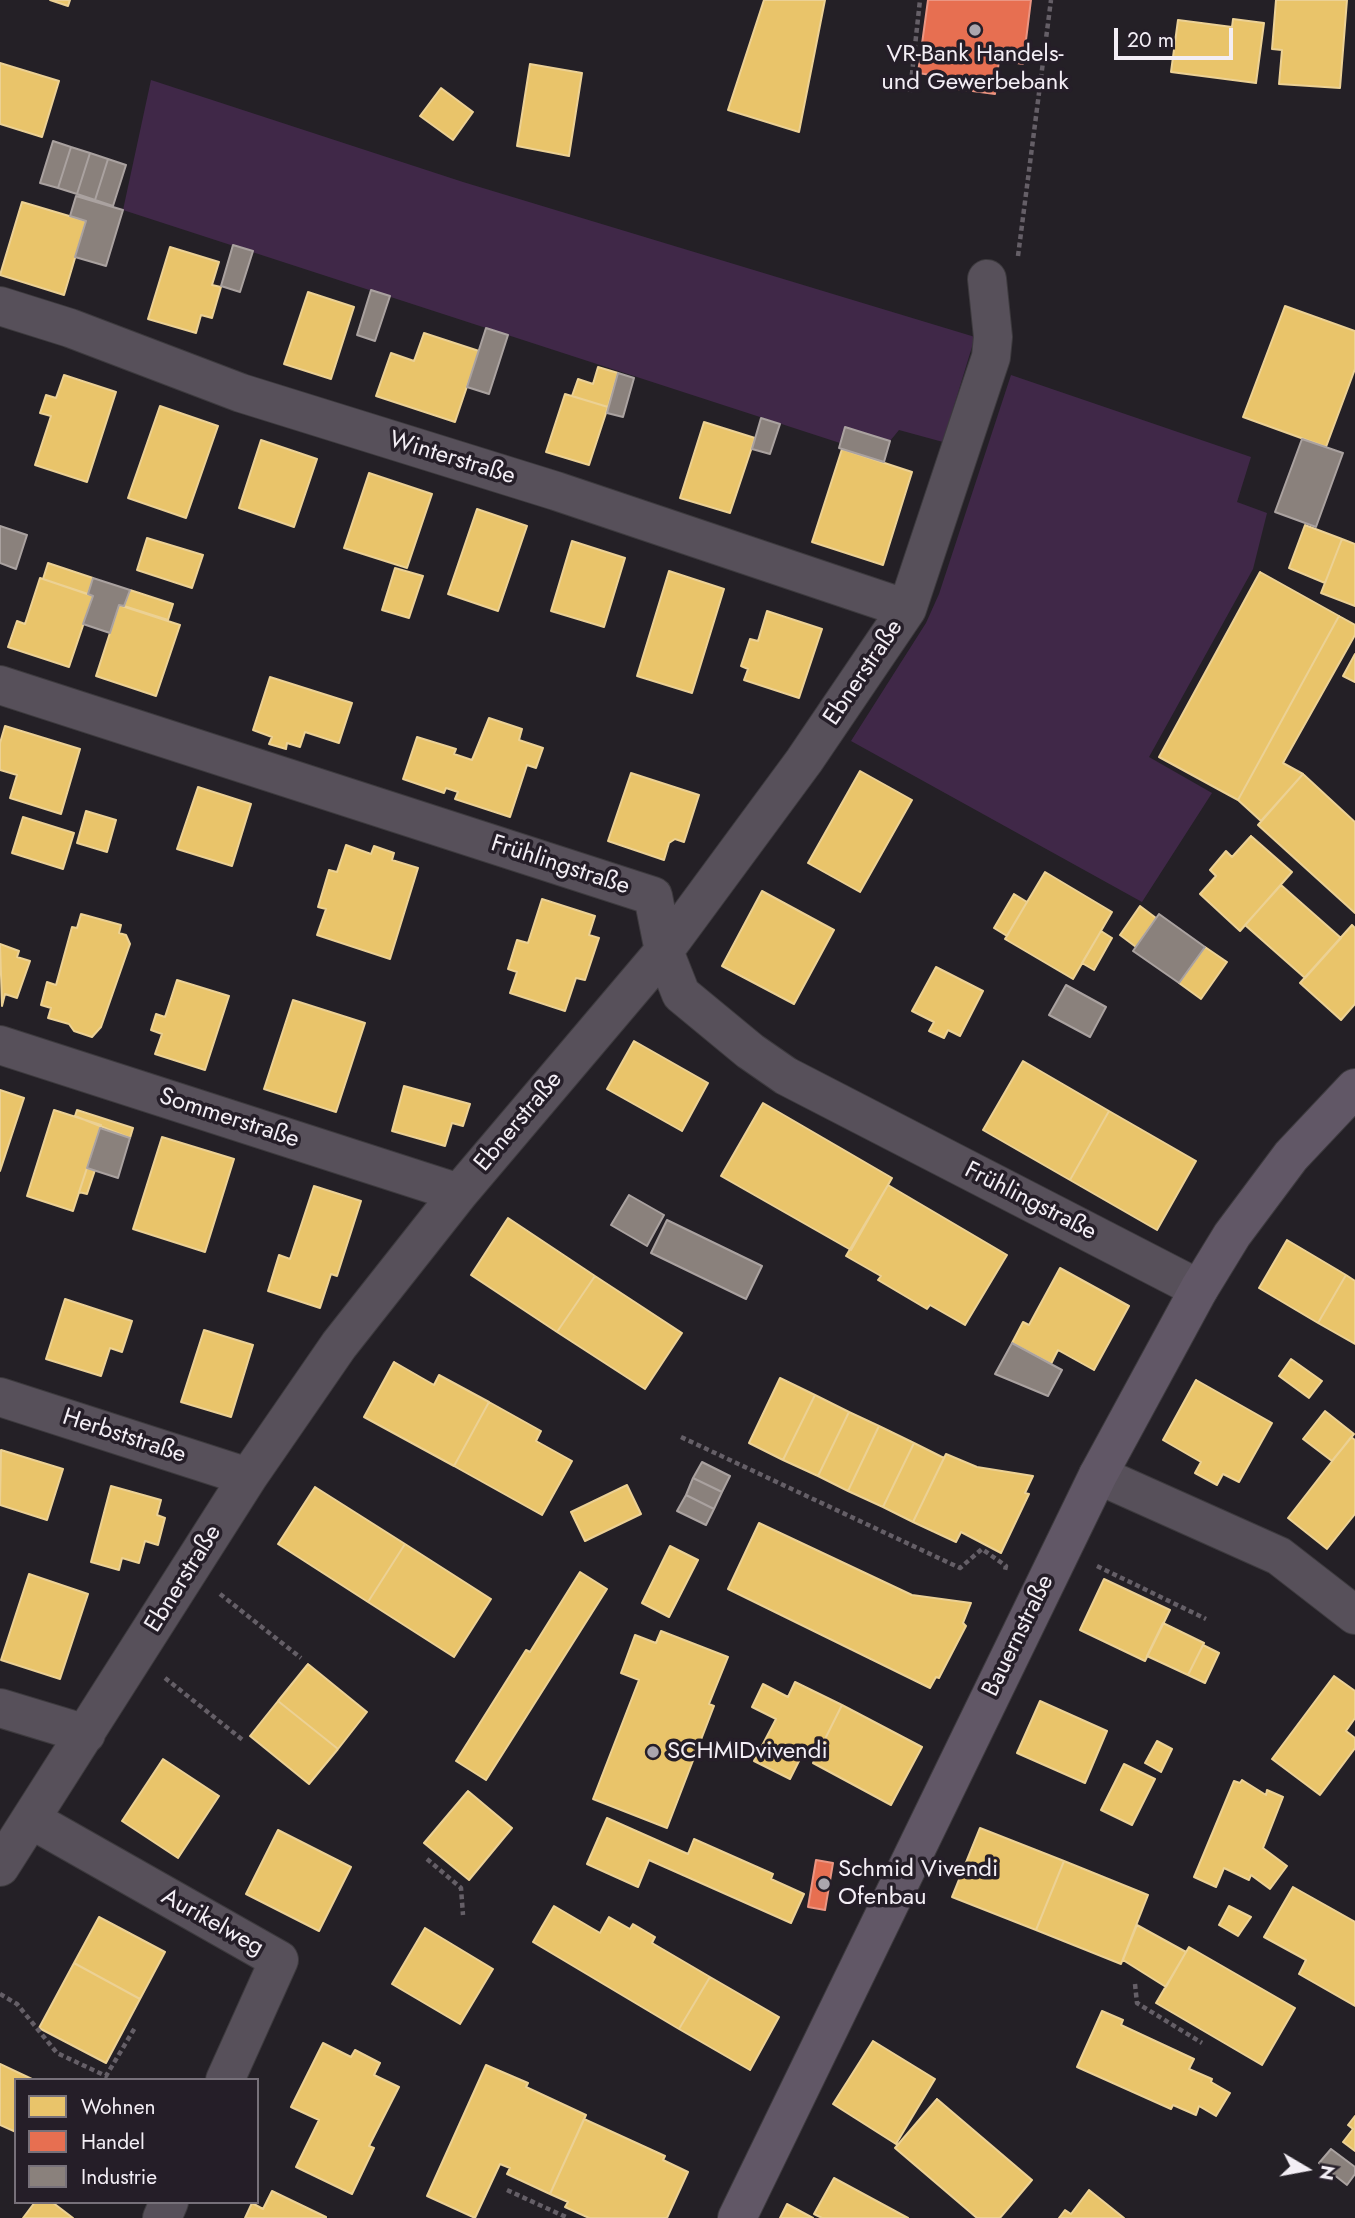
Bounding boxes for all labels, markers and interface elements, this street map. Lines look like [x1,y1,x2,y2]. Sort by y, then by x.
scale bar [1117,14,1236,58]
marker: VR-Bank Handels- und Gewerbebank [967,22,983,38]
text: 20 m [1127,25,1174,55]
place label: VR-Bank Handels- und Gewerbebank [881,41,1069,97]
street label: Winterstraße [386,426,518,492]
street label: Ebnerstraße [818,615,910,731]
street label: Frühlingstraße [487,830,633,902]
street label: Ebnerstraße [469,1066,569,1178]
street label: Sommerstraße [155,1083,303,1155]
street label: Frühlingstraße [959,1156,1101,1248]
street label: Herbststraße [59,1404,189,1470]
street label: Ebnerstraße [140,1520,228,1638]
street label: Bauernstraße [977,1570,1061,1702]
place label: SCHMIDvivendi [667,1738,828,1766]
marker: SCHMIDvivendi [645,1744,661,1760]
place label: Schmid Vivendi Ofenbau [838,1856,998,1912]
marker: Schmid Vivendi Ofenbau [816,1876,832,1892]
street label: Aurikelweg [156,1883,268,1963]
legend [14,2078,259,2204]
text: Wohnen [81,2092,155,2122]
text: Handel [81,2127,145,2157]
north arrow [1271,2134,1341,2204]
text: Industrie [81,2162,157,2192]
text: N [1313,2163,1342,2183]

